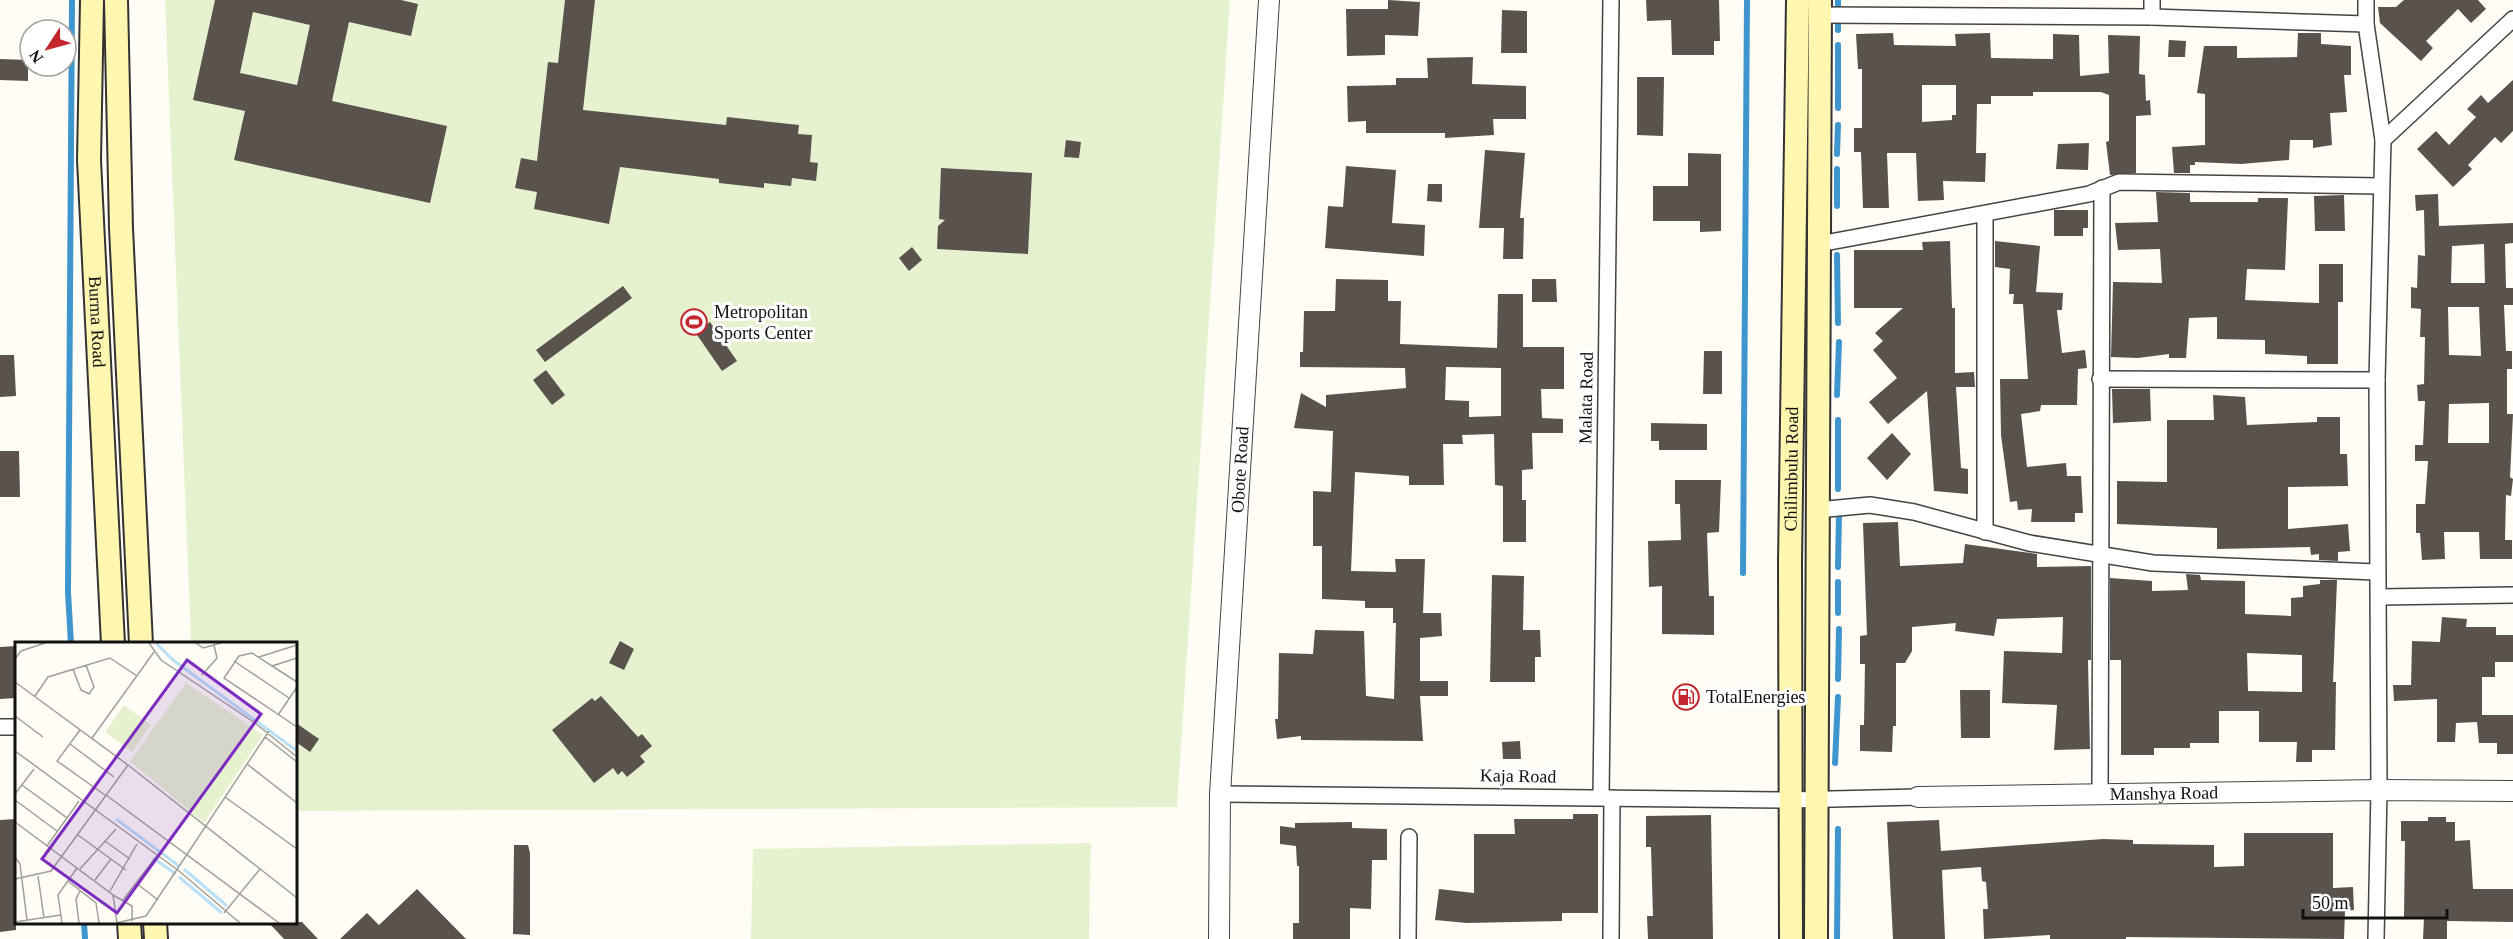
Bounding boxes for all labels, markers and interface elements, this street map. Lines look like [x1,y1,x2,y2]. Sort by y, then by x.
north arrow [18,18,78,78]
text: N [26,46,47,66]
street label: Burma Road [85,276,109,368]
place label: Metropolitan Sports Center [714,302,813,343]
sports icon: Metropolitan Sports Center [679,307,709,337]
street label: Malata Road [1575,352,1597,444]
street label: Chilimbulu Road [1780,407,1802,531]
street label: Obote Road [1227,426,1253,513]
inset map [15,642,297,924]
fuel station icon: TotalEnergies [1671,682,1701,712]
place label: TotalEnergies [1706,687,1805,707]
street label: Kaja Road [1480,765,1556,787]
street label: Manshya Road [2110,782,2218,804]
scale bar [2303,882,2447,920]
text: 50 m [2312,893,2349,913]

